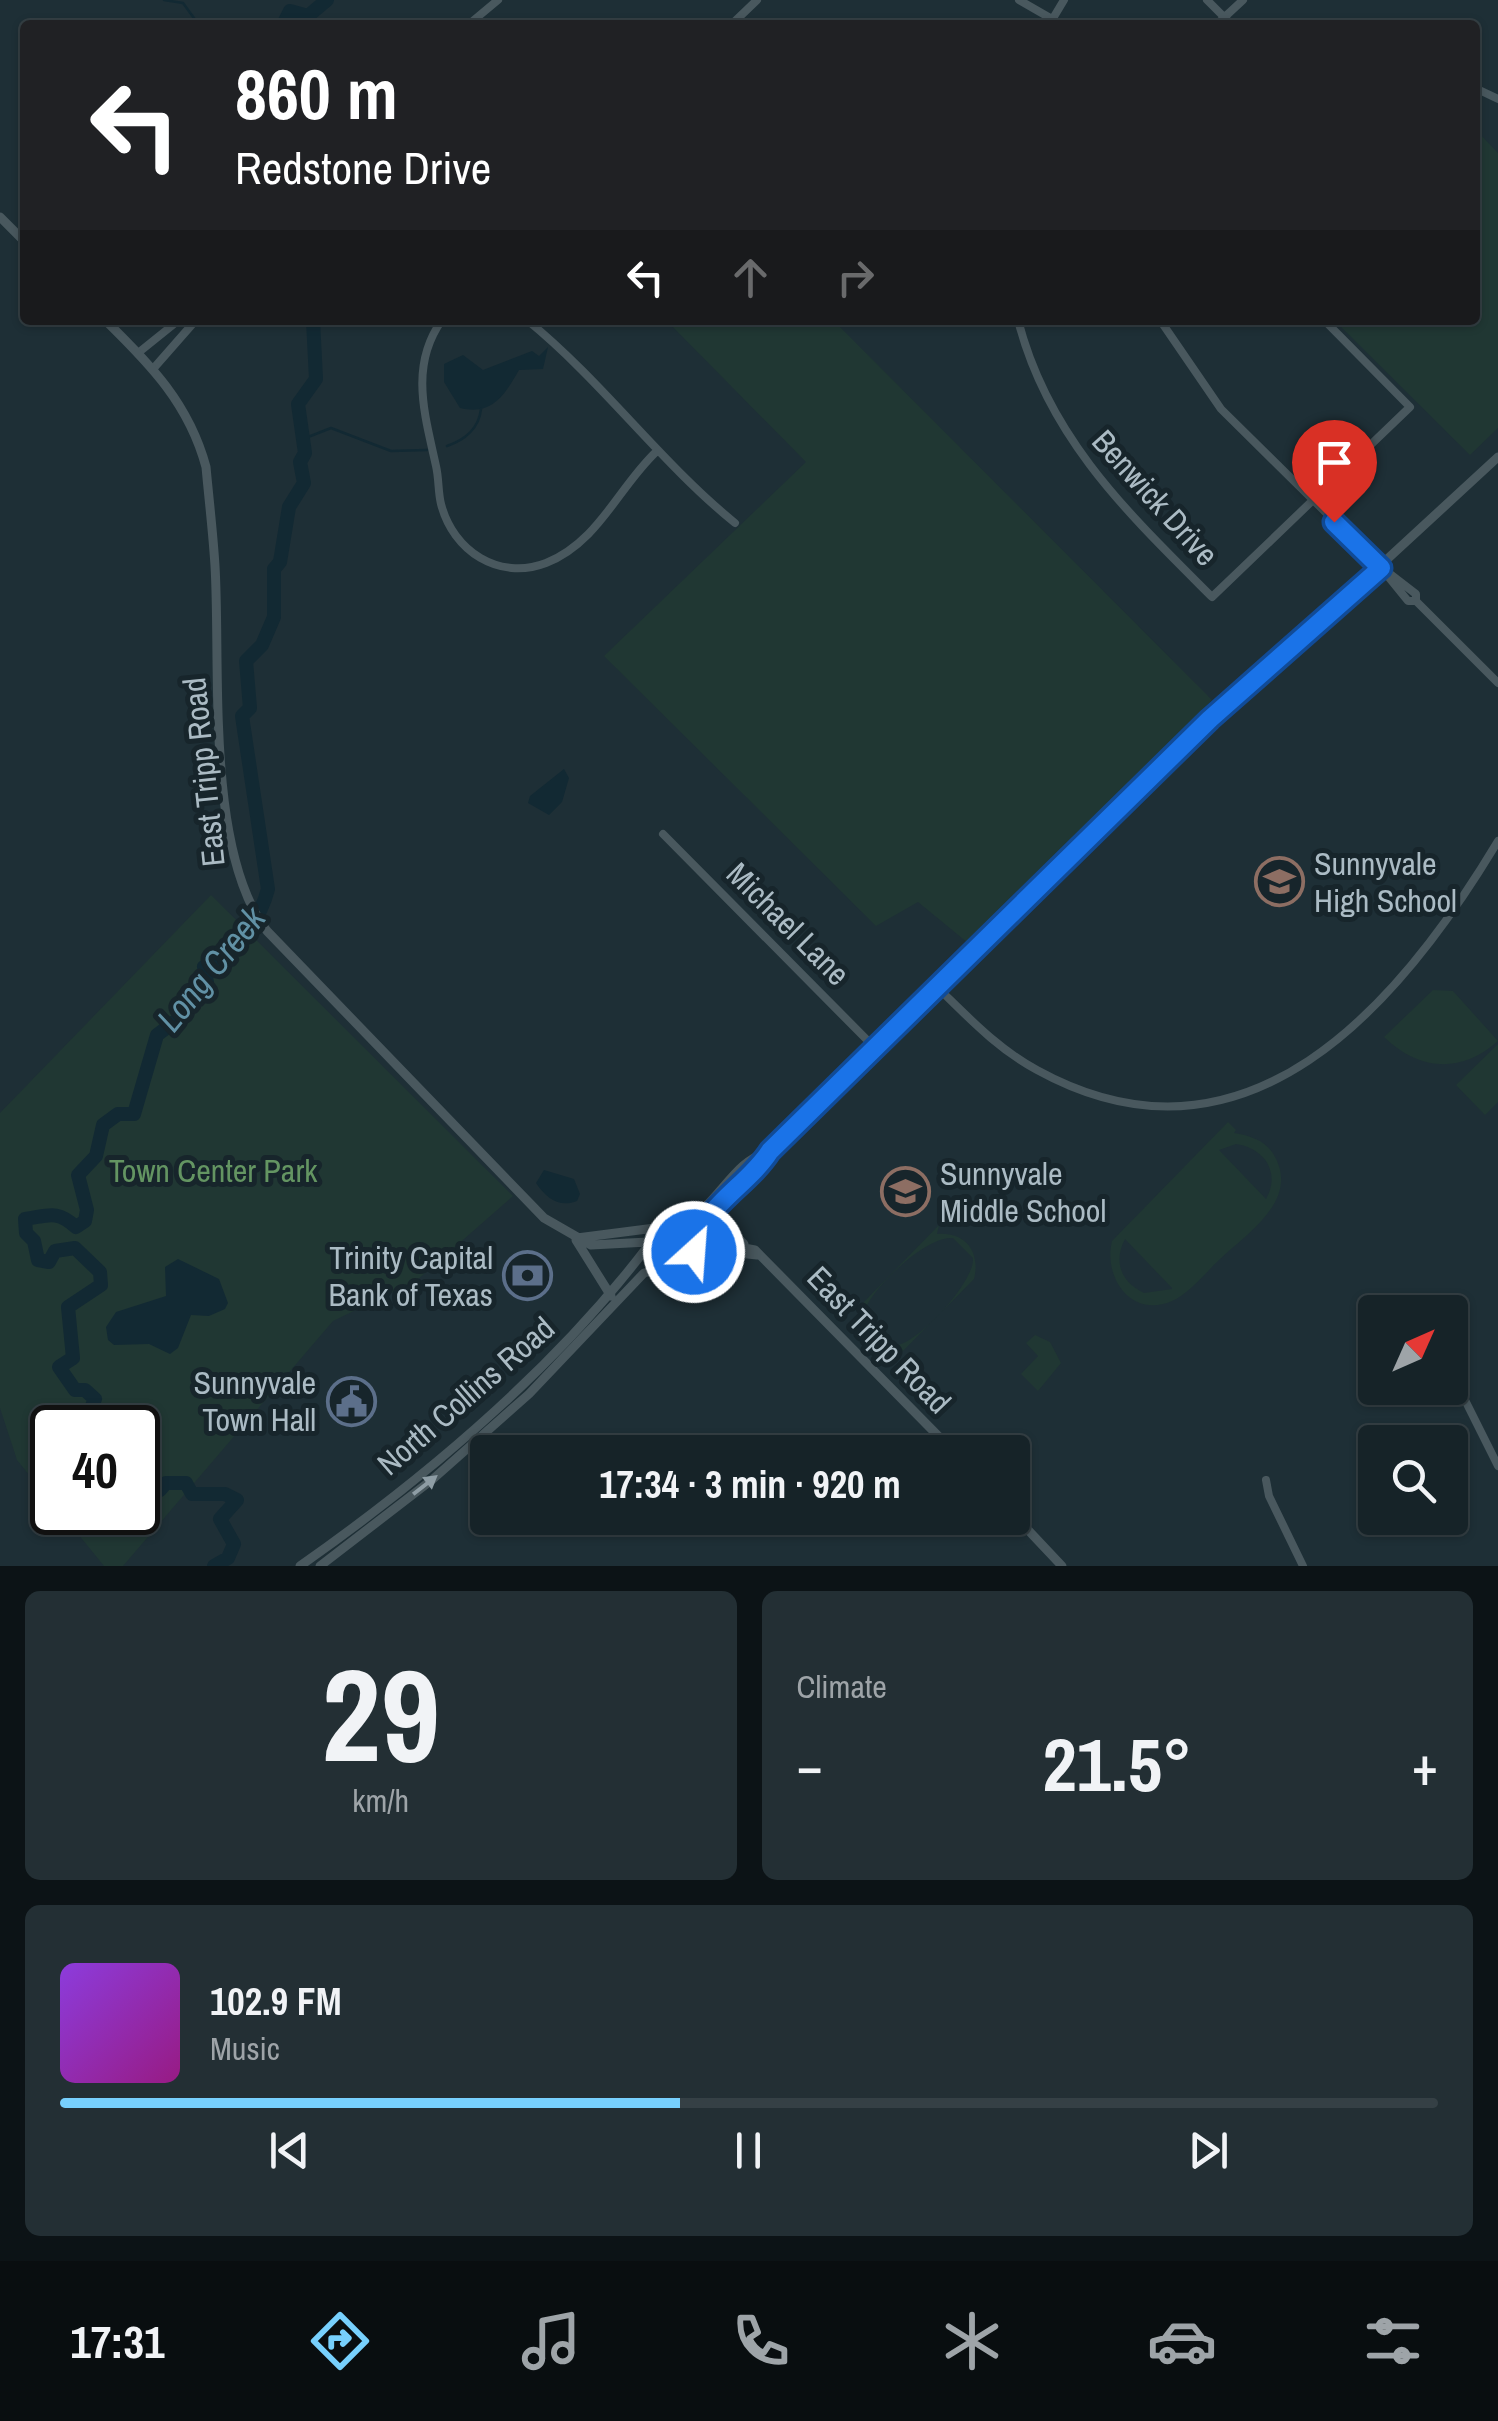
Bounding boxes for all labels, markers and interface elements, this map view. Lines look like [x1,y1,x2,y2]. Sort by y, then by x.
text: 860 m [235,47,398,141]
icon: left [70,60,200,190]
text: Redstone Drive [235,137,491,198]
icon: left [618,250,673,305]
icon: ahead [723,250,778,305]
icon: right [828,250,883,305]
street label: Benwick Drive [1083,420,1228,575]
pin [1292,420,1377,523]
icon: arrive [1307,435,1362,490]
street label: East Tripp Road [172,675,235,869]
place label: Sunnyvale High School [1314,842,1457,922]
street label: Michael Lane [717,853,859,995]
school or university icon: Sunnyvale High School [1253,856,1305,908]
water label: Long Creek [146,895,277,1041]
park label: Town Center Park [109,1149,318,1192]
place label: Sunnyvale Middle School [940,1152,1106,1232]
school or university icon: Sunnyvale Middle School [879,1166,931,1218]
position arrow [642,1200,746,1304]
place label: Trinity Capital Bank of Texas [329,1236,493,1316]
bank icon: Trinity Capital Bank of Texas [502,1250,554,1302]
street label: East Tripp Road [798,1256,961,1423]
north arrow [1358,1295,1468,1405]
map controls [1358,1295,1468,1535]
street label: North Collins Road [368,1307,563,1485]
place label: Sunnyvale Town Hall [193,1361,316,1441]
public building icon: Sunnyvale Town Hall [325,1375,377,1427]
speed limit sign: 40 [30,1405,160,1535]
button: search [1358,1425,1468,1535]
text: 17:34 · 3 min · 920 m [599,1459,901,1510]
one-way arrow [412,1476,438,1496]
text: 29 [321,1626,440,1802]
text: Climate [797,1665,887,1708]
text: 21.5° [1042,1713,1192,1814]
text: − [797,1728,823,1802]
text: + [1412,1728,1438,1802]
text: km/h [352,1779,409,1822]
text: 102.9 FM [210,1976,342,2027]
text: Music [210,2027,280,2070]
icon: previous [262,2123,317,2178]
icon: pause [721,2123,776,2178]
icon: next [1181,2123,1236,2178]
icon: directions [305,2306,375,2376]
icon: music [516,2306,586,2376]
icon: phone [726,2306,796,2376]
icon: climate [937,2306,1007,2376]
icon: car [1147,2306,1217,2376]
icon: filters [1358,2306,1428,2376]
text: 17:31 [70,2311,165,2372]

